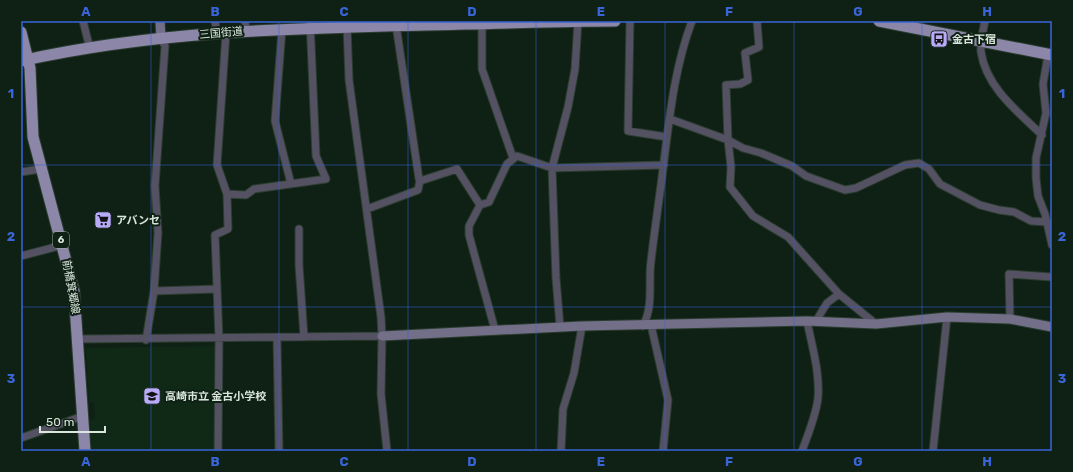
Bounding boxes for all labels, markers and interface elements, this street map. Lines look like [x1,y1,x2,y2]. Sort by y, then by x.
text: A [81,4,91,19]
text: B [210,4,220,19]
text: C [339,4,349,19]
text: D [467,4,477,19]
text: E [597,4,605,19]
text: F [725,4,733,19]
text: G [853,4,863,19]
text: H [982,4,992,19]
street label: 三国街道 [199,25,243,41]
bus stop icon: 金古下宿 [929,29,949,49]
place label: 金古下宿 [952,33,996,46]
text: 1 [8,86,14,101]
text: 1 [1059,86,1065,101]
supermarket icon: アバンセ [93,210,113,230]
place label: アバンセ [116,214,160,227]
text: 2 [7,229,15,244]
text: 2 [1058,229,1066,244]
road number: 6 [53,232,69,248]
street label: 前橋箕郷線 [60,259,82,315]
text: 3 [7,371,16,386]
text: 3 [1058,371,1067,386]
school or university icon: 高崎市立 金古小学校 [142,386,162,406]
place label: 高崎市立 金古小学校 [165,390,266,403]
scale bar [40,408,105,434]
text: 50 m [46,415,74,429]
text: A [81,454,91,469]
text: B [210,454,220,469]
text: C [339,454,349,469]
text: D [467,454,477,469]
text: E [597,454,605,469]
text: F [725,454,733,469]
text: G [853,454,863,469]
text: H [982,454,992,469]

